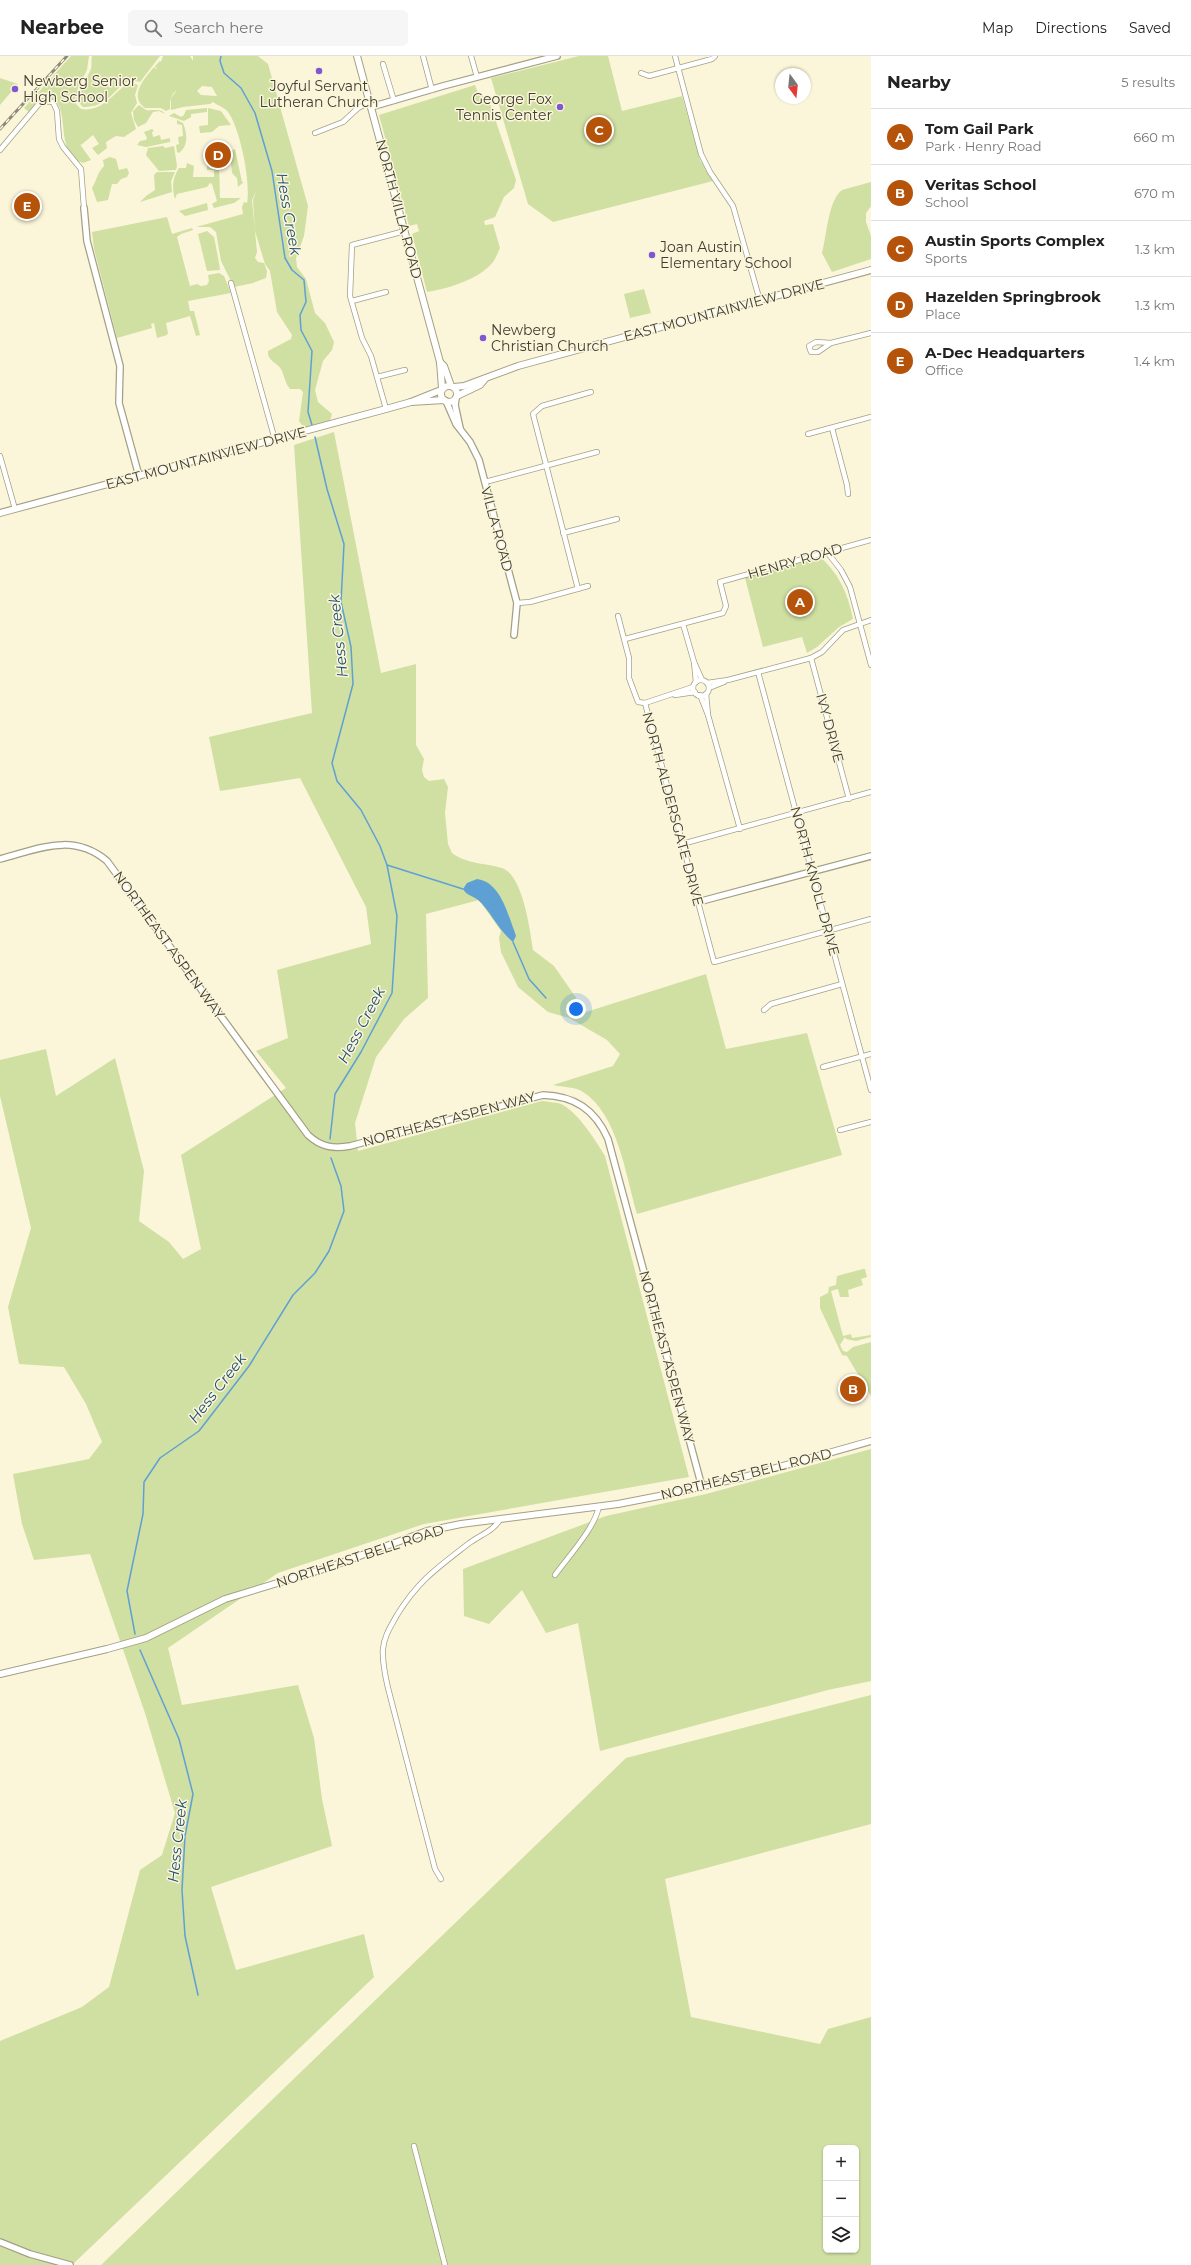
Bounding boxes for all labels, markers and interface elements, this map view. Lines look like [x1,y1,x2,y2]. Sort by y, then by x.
search box [128,10,408,46]
text: Nearbee [20,16,104,39]
icon: search [142,17,164,39]
text: Search here [174,18,263,37]
text: Map [982,19,1013,37]
text: Directions [1035,19,1107,37]
text: Saved [1129,19,1171,37]
marker: Joyful Servant Lutheran Church [314,66,324,76]
north arrow [775,68,811,104]
place label: Newberg Senior High School [23,72,137,106]
text: Nearby [887,72,951,92]
text: 5 results [1121,74,1175,90]
place label: Joyful Servant Lutheran Church [259,77,379,111]
marker: Newberg Senior High School [10,84,20,94]
place label: George Fox Tennis Center [456,90,553,124]
marker: George Fox Tennis Center [555,102,565,112]
pin: C [586,115,612,145]
text: Tom Gail Park [925,119,1034,138]
text: A [895,129,905,145]
text: 660 m [1133,129,1175,145]
street label: NORTH VILLA ROAD [372,137,426,281]
text: Park · Henry Road [925,138,1042,154]
pin: D [205,140,231,170]
water label: Hess Creek [272,171,306,258]
text: Veritas School [925,175,1036,194]
text: B [895,185,905,201]
text: 670 m [1134,185,1175,201]
pin: E [14,191,40,221]
text: School [925,194,969,210]
text: Austin Sports Complex [925,231,1105,250]
place label: Joan Austin Elementary School [659,238,792,272]
text: C [895,241,905,257]
text: 1.3 km [1135,241,1175,257]
marker: Joan Austin Elementary School [647,250,657,260]
text: Sports [925,250,967,266]
street label: EAST MOUNTAINVIEW DRIVE [622,275,826,345]
text: Hazelden Springbrook [925,287,1101,306]
text: D [895,297,905,313]
text: 1.3 km [1135,297,1175,313]
text: Place [925,306,961,322]
place label: Newberg Christian Church [491,321,609,355]
marker: Newberg Christian Church [478,333,488,343]
text: A-Dec Headquarters [925,343,1085,362]
text: E [896,353,904,369]
text: 1.4 km [1134,353,1175,369]
text: Office [925,362,963,378]
street label: EAST MOUNTAINVIEW DRIVE [104,423,308,493]
street label: VILLA ROAD [477,484,517,574]
street label: HENRY ROAD [745,539,845,583]
pin: A [787,587,813,617]
water label: Hess Creek [324,592,352,678]
street label: IVY DRIVE [812,691,848,765]
street label: NORTH ALDERSGATE DRIVE [638,710,708,908]
street label: NORTH KNOLL DRIVE [786,804,844,958]
street label: NORTHEAST ASPEN WAY [109,868,229,1023]
water label: Hess Creek [333,983,389,1066]
your location [566,999,586,1019]
street label: NORTHEAST ASPEN WAY [361,1087,538,1151]
street label: NORTHEAST ASPEN WAY [635,1269,699,1446]
water label: Hess Creek [184,1348,251,1427]
pin: B [840,1374,866,1404]
street label: NORTHEAST BELL ROAD [659,1444,833,1504]
street label: NORTHEAST BELL ROAD [274,1520,446,1592]
water label: Hess Creek [163,1797,191,1883]
map controls [823,2145,859,2253]
button: + [823,2145,859,2181]
button: − [823,2181,859,2217]
button: layers [823,2217,859,2253]

